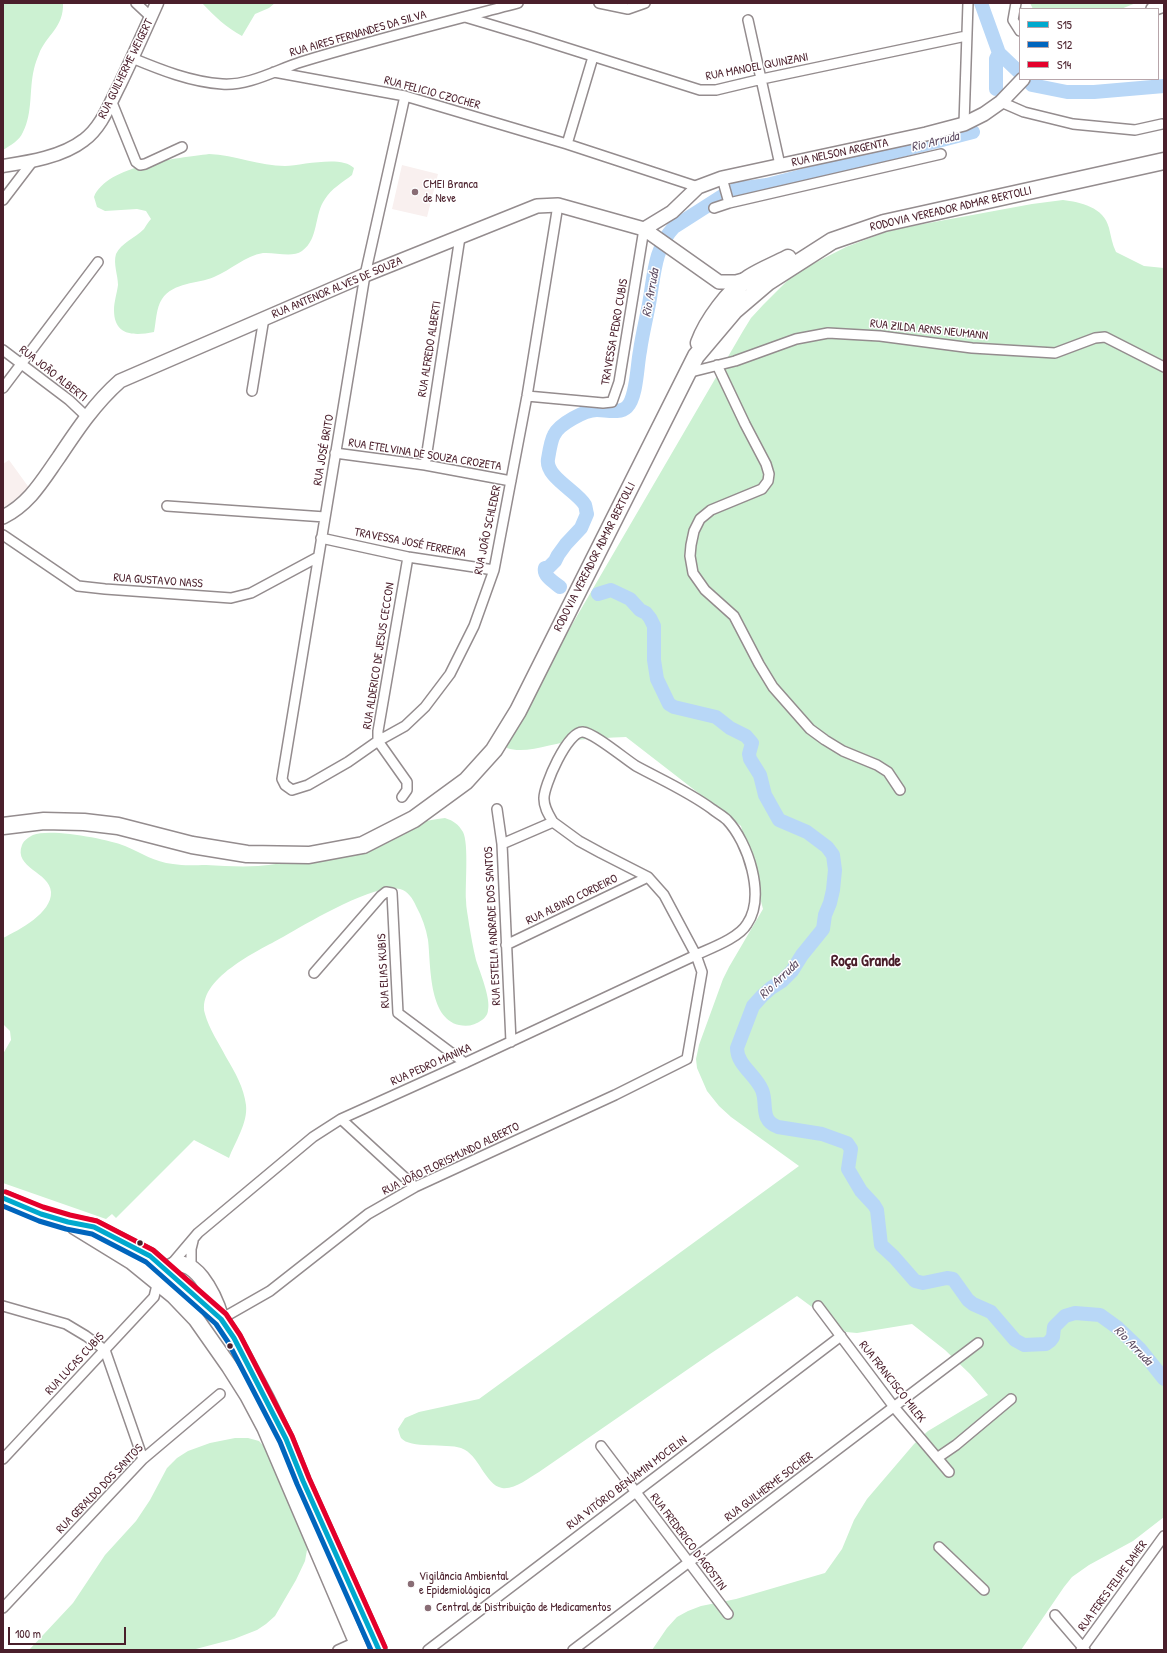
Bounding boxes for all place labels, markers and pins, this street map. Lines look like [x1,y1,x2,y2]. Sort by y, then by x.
place label: CMEI Branca de Neve [423,178,478,206]
marker: CMEI Branca de Neve [410,187,420,197]
unlabelled marker [135,1238,145,1248]
unlabelled marker [225,1341,235,1351]
place label: Vigilância Ambiental e Epidemiológica [419,1570,508,1598]
marker: Vigilância Ambiental e Epidemiológica [406,1579,416,1589]
place label: Central de Distribuição de Medicamentos [436,1601,611,1615]
marker: Central de Distribuição de Medicamentos [423,1603,433,1613]

